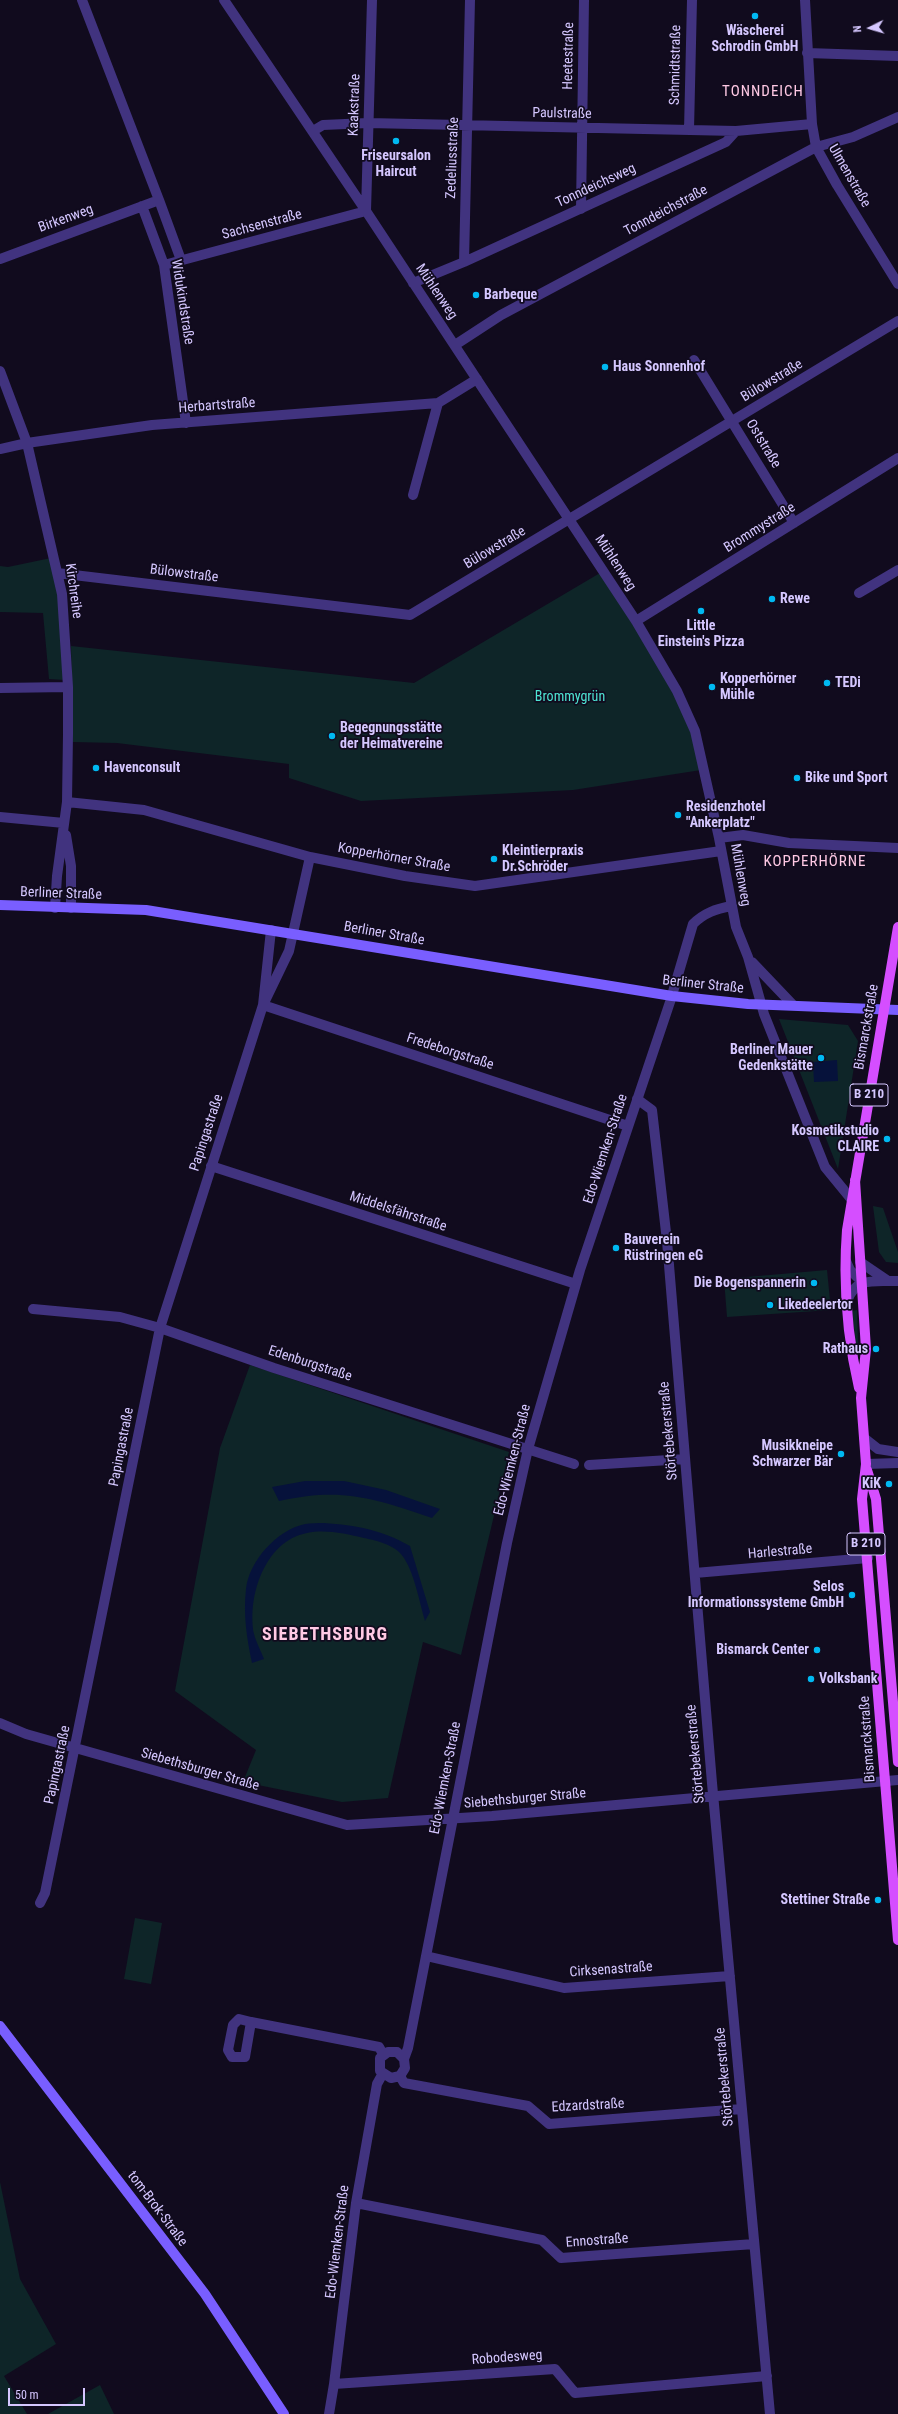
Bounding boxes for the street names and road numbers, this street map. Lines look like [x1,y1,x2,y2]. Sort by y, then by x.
street label: Heetestraße [560,22,578,90]
street label: Schmidtstraße [667,25,685,105]
street label: Kaakstraße [346,73,364,137]
street label: Paulstraße [532,105,592,123]
street label: Zedeliusstraße [443,117,463,199]
street label: Ulmenstraße [824,141,874,211]
street label: Tonndeichsweg [553,160,639,212]
street label: Tonndeichstraße [621,182,711,240]
street label: Birkenweg [36,201,96,237]
street label: Sachsenstraße [220,206,304,244]
street label: Widukindstraße [167,258,197,346]
street label: Mühlenweg [411,261,461,323]
street label: Bülowstraße [738,356,806,406]
street label: Herbartstraße [178,395,256,417]
street label: Oststraße [742,417,784,471]
street label: Brommystraße [721,499,799,557]
street label: Bülowstraße [461,523,529,573]
street label: Mühlenweg [591,532,639,594]
street label: Bülowstraße [149,561,219,587]
street label: Kirchreihe [61,562,85,620]
street label: Kopperhörner Straße [336,840,452,876]
street label: Mühlenweg [726,842,754,908]
street label: Berliner Straße [20,884,102,904]
street label: Berliner Straße [342,919,426,949]
street label: Berliner Straße [662,972,744,998]
street label: Bismarckstraße [851,983,883,1071]
street label: Fredeborgstraße [404,1030,496,1074]
road number: B 210 [850,1084,888,1106]
street label: Papingastraße [187,1092,227,1174]
street label: Edo-Wiemken-Straße [580,1092,632,1206]
street label: Middelsfährstraße [347,1188,449,1236]
street label: Edenburgstraße [266,1343,354,1385]
street label: Störtebekerstraße [656,1381,682,1481]
street label: Edo-Wiemken-Straße [491,1403,535,1517]
street label: Papingastraße [106,1406,138,1488]
road number: B 210 [847,1533,885,1555]
street label: Harlestraße [747,1541,813,1563]
street label: Bismarckstraße [857,1695,879,1783]
street label: Störtebekerstraße [683,1704,709,1804]
street label: Edo-Wiemken-Straße [427,1720,465,1836]
street label: Papingastraße [41,1724,75,1806]
street label: Siebethsburger Straße [139,1745,261,1795]
street label: Siebethsburger Straße [463,1785,587,1813]
street label: Cirksenastraße [569,1959,653,1981]
street label: Störtebekerstraße [712,2027,738,2127]
street label: Edzardstraße [551,2096,625,2116]
street label: tom-Brok-Straße [123,2168,191,2250]
street label: Edo-Wiemken-Straße [323,2184,353,2300]
street label: Ennostraße [565,2230,629,2252]
street label: Robodesweg [471,2347,543,2369]

